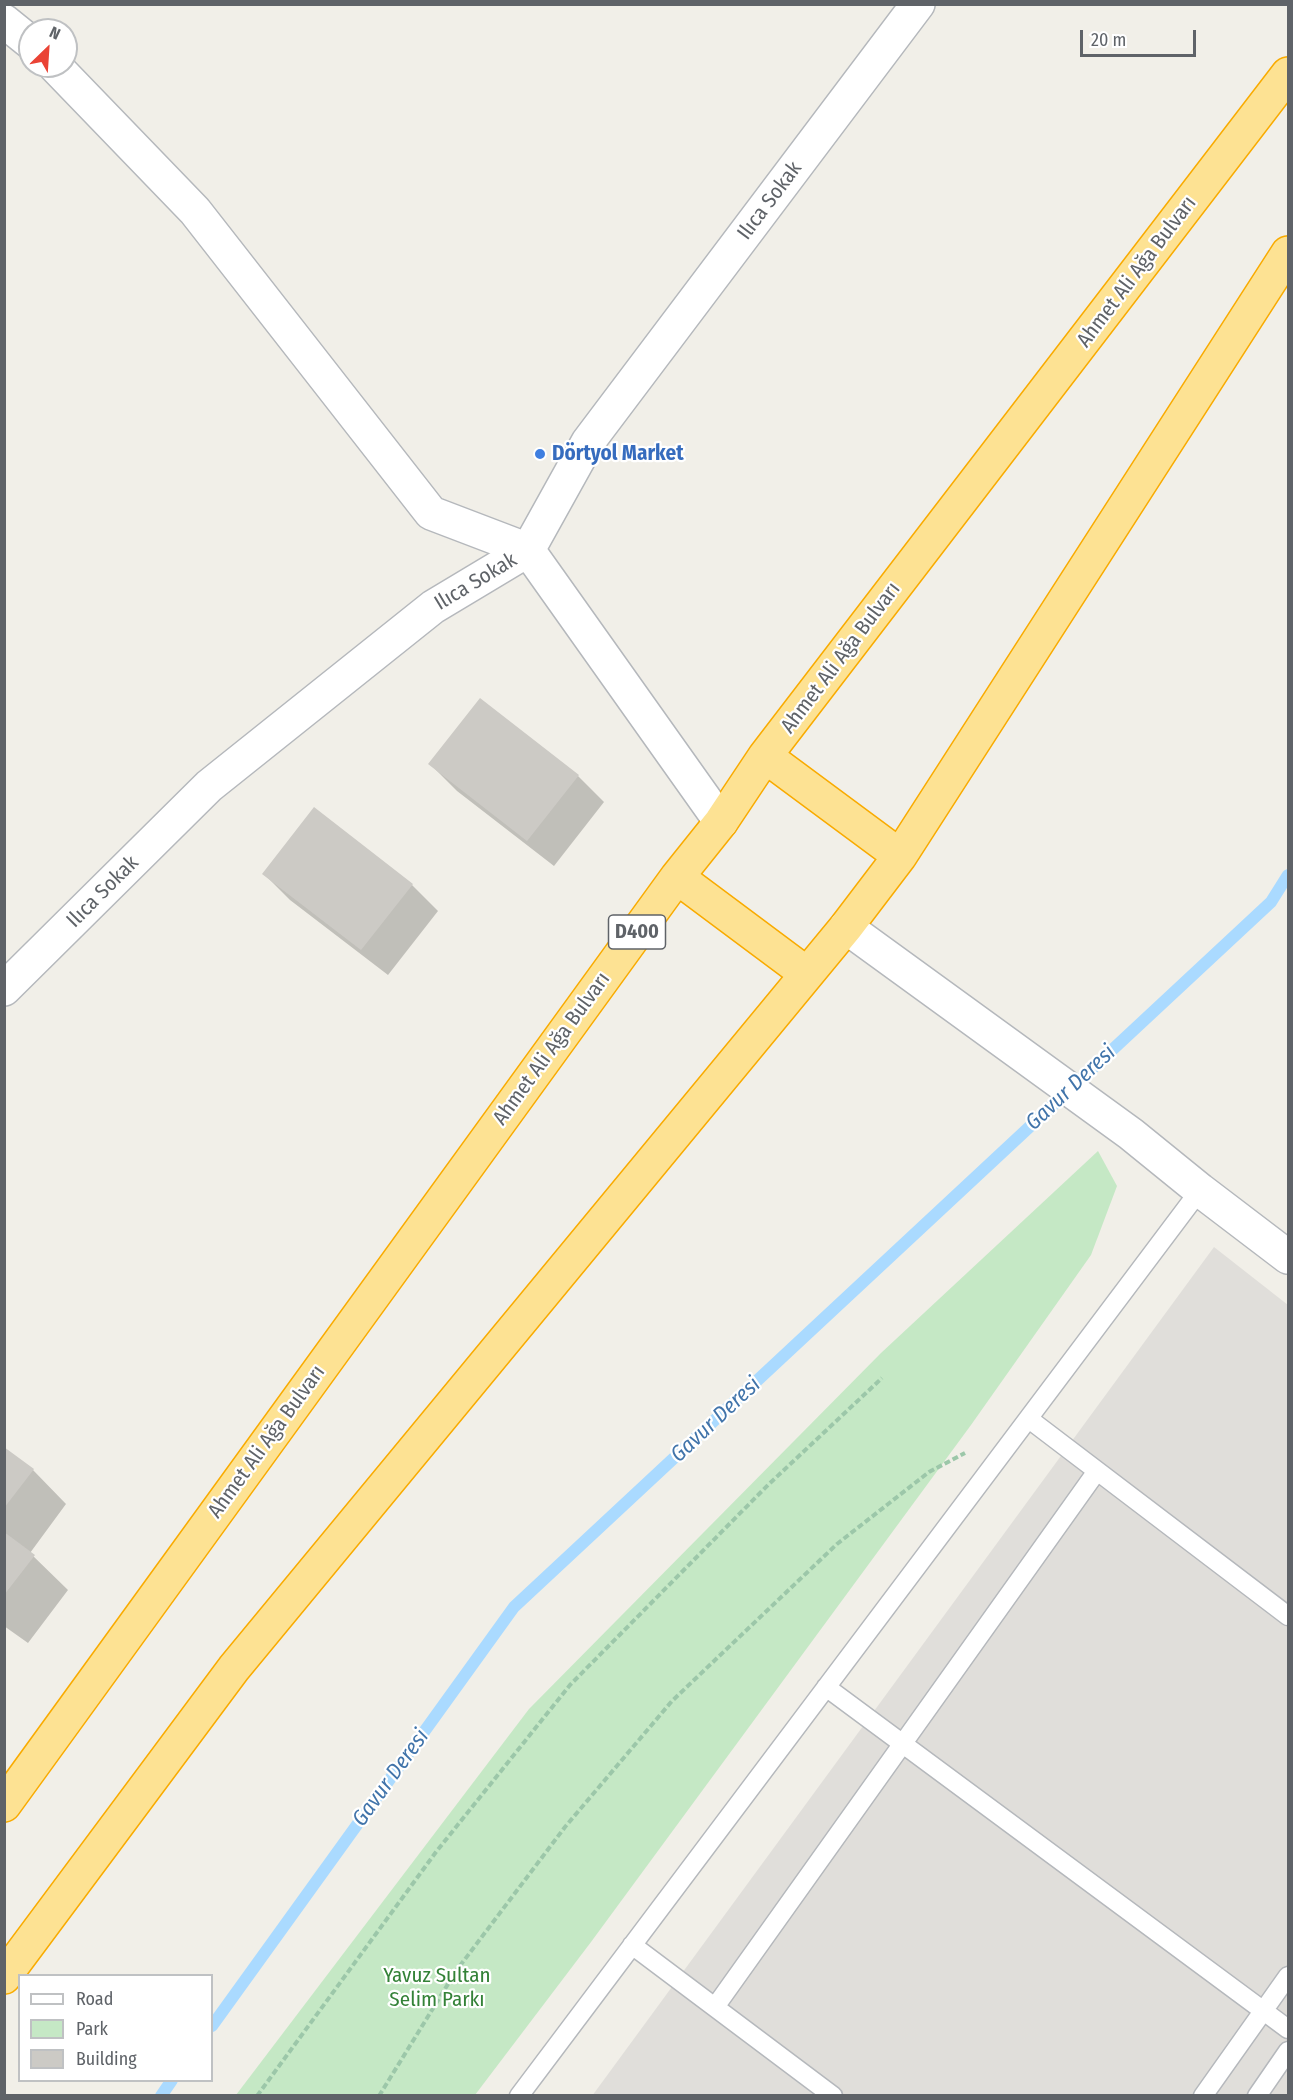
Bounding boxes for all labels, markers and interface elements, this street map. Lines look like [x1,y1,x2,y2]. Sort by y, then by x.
north arrow [18,18,78,78]
scale bar [1083,18,1198,56]
text: N [47,22,63,44]
text: 20 m [1091,29,1126,51]
street label: Ilıca Sokak [732,157,808,245]
street label: Ahmet Ali Ağa Bulvarı [1072,191,1202,353]
place label: Dörtyol Market [552,441,684,467]
marker: Dörtyol Market [533,447,547,461]
street label: Ilıca Sokak [430,548,522,616]
street label: Ahmet Ali Ağa Bulvarı [776,577,906,739]
street label: Ilıca Sokak [62,851,144,933]
road number: D400 [608,915,666,949]
street label: Ahmet Ali Ağa Bulvarı [488,968,616,1130]
water label: Gavur Deresi [1021,1040,1121,1136]
street label: Ahmet Ali Ağa Bulvarı [203,1361,331,1523]
water label: Gavur Deresi [666,1372,766,1468]
water label: Gavur Deresi [347,1724,435,1832]
park label: Yavuz Sultan Selim Parkı [383,1963,491,2013]
legend [18,1974,213,2082]
text: Road [76,1988,113,2010]
text: Park [76,2018,108,2040]
text: Building [76,2048,137,2070]

